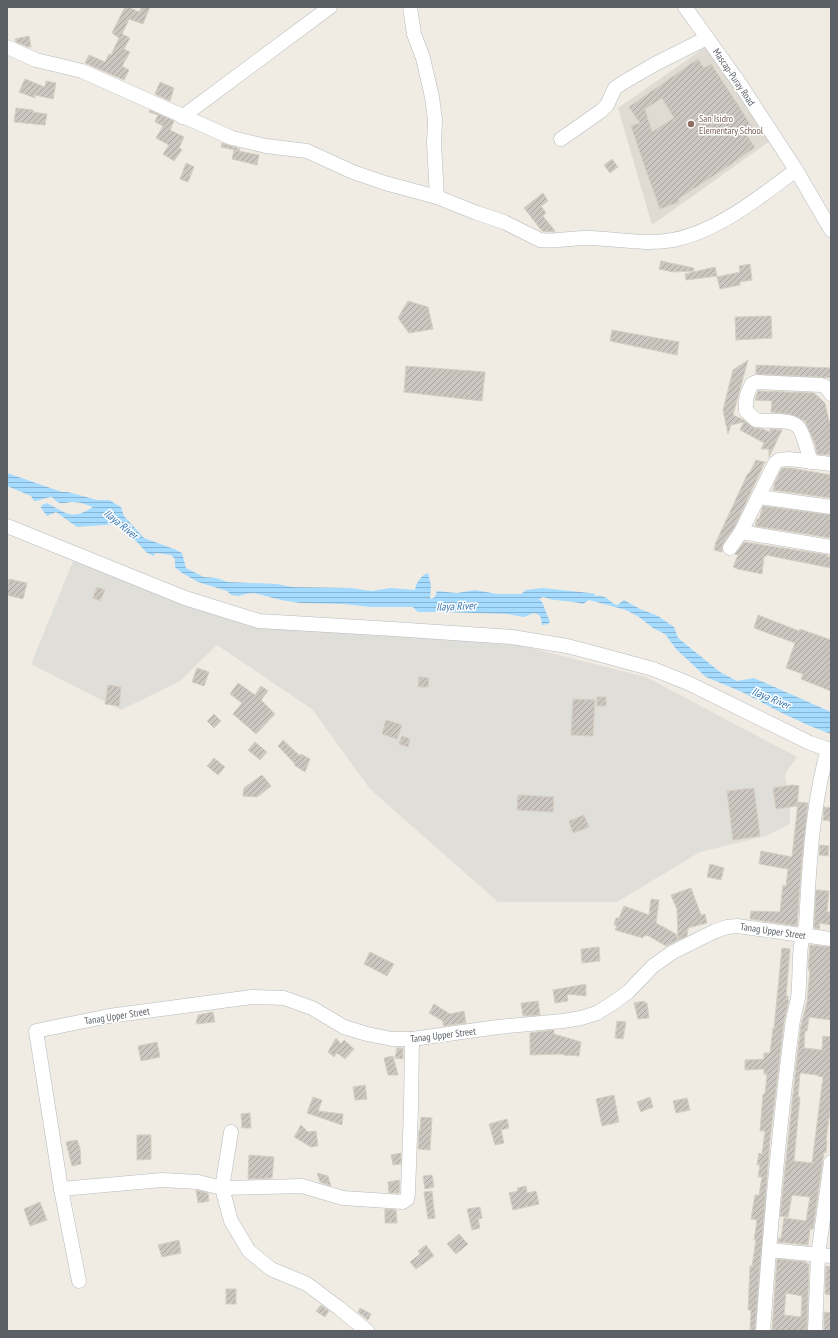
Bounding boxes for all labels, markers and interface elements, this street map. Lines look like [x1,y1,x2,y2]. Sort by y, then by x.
street label: Mascap-Puray Road [710,46,758,108]
place label: San Isidro Elementary School [699,112,764,137]
marker: San Isidro Elementary School [686,119,696,129]
water label: Ilaya River [101,506,142,543]
water label: Ilaya River [436,598,478,614]
water label: Ilaya River [750,684,794,713]
street label: Tanag Upper Street [739,920,807,942]
street label: Tanag Upper Street [83,1004,151,1028]
street label: Tanag Upper Street [409,1024,477,1045]

